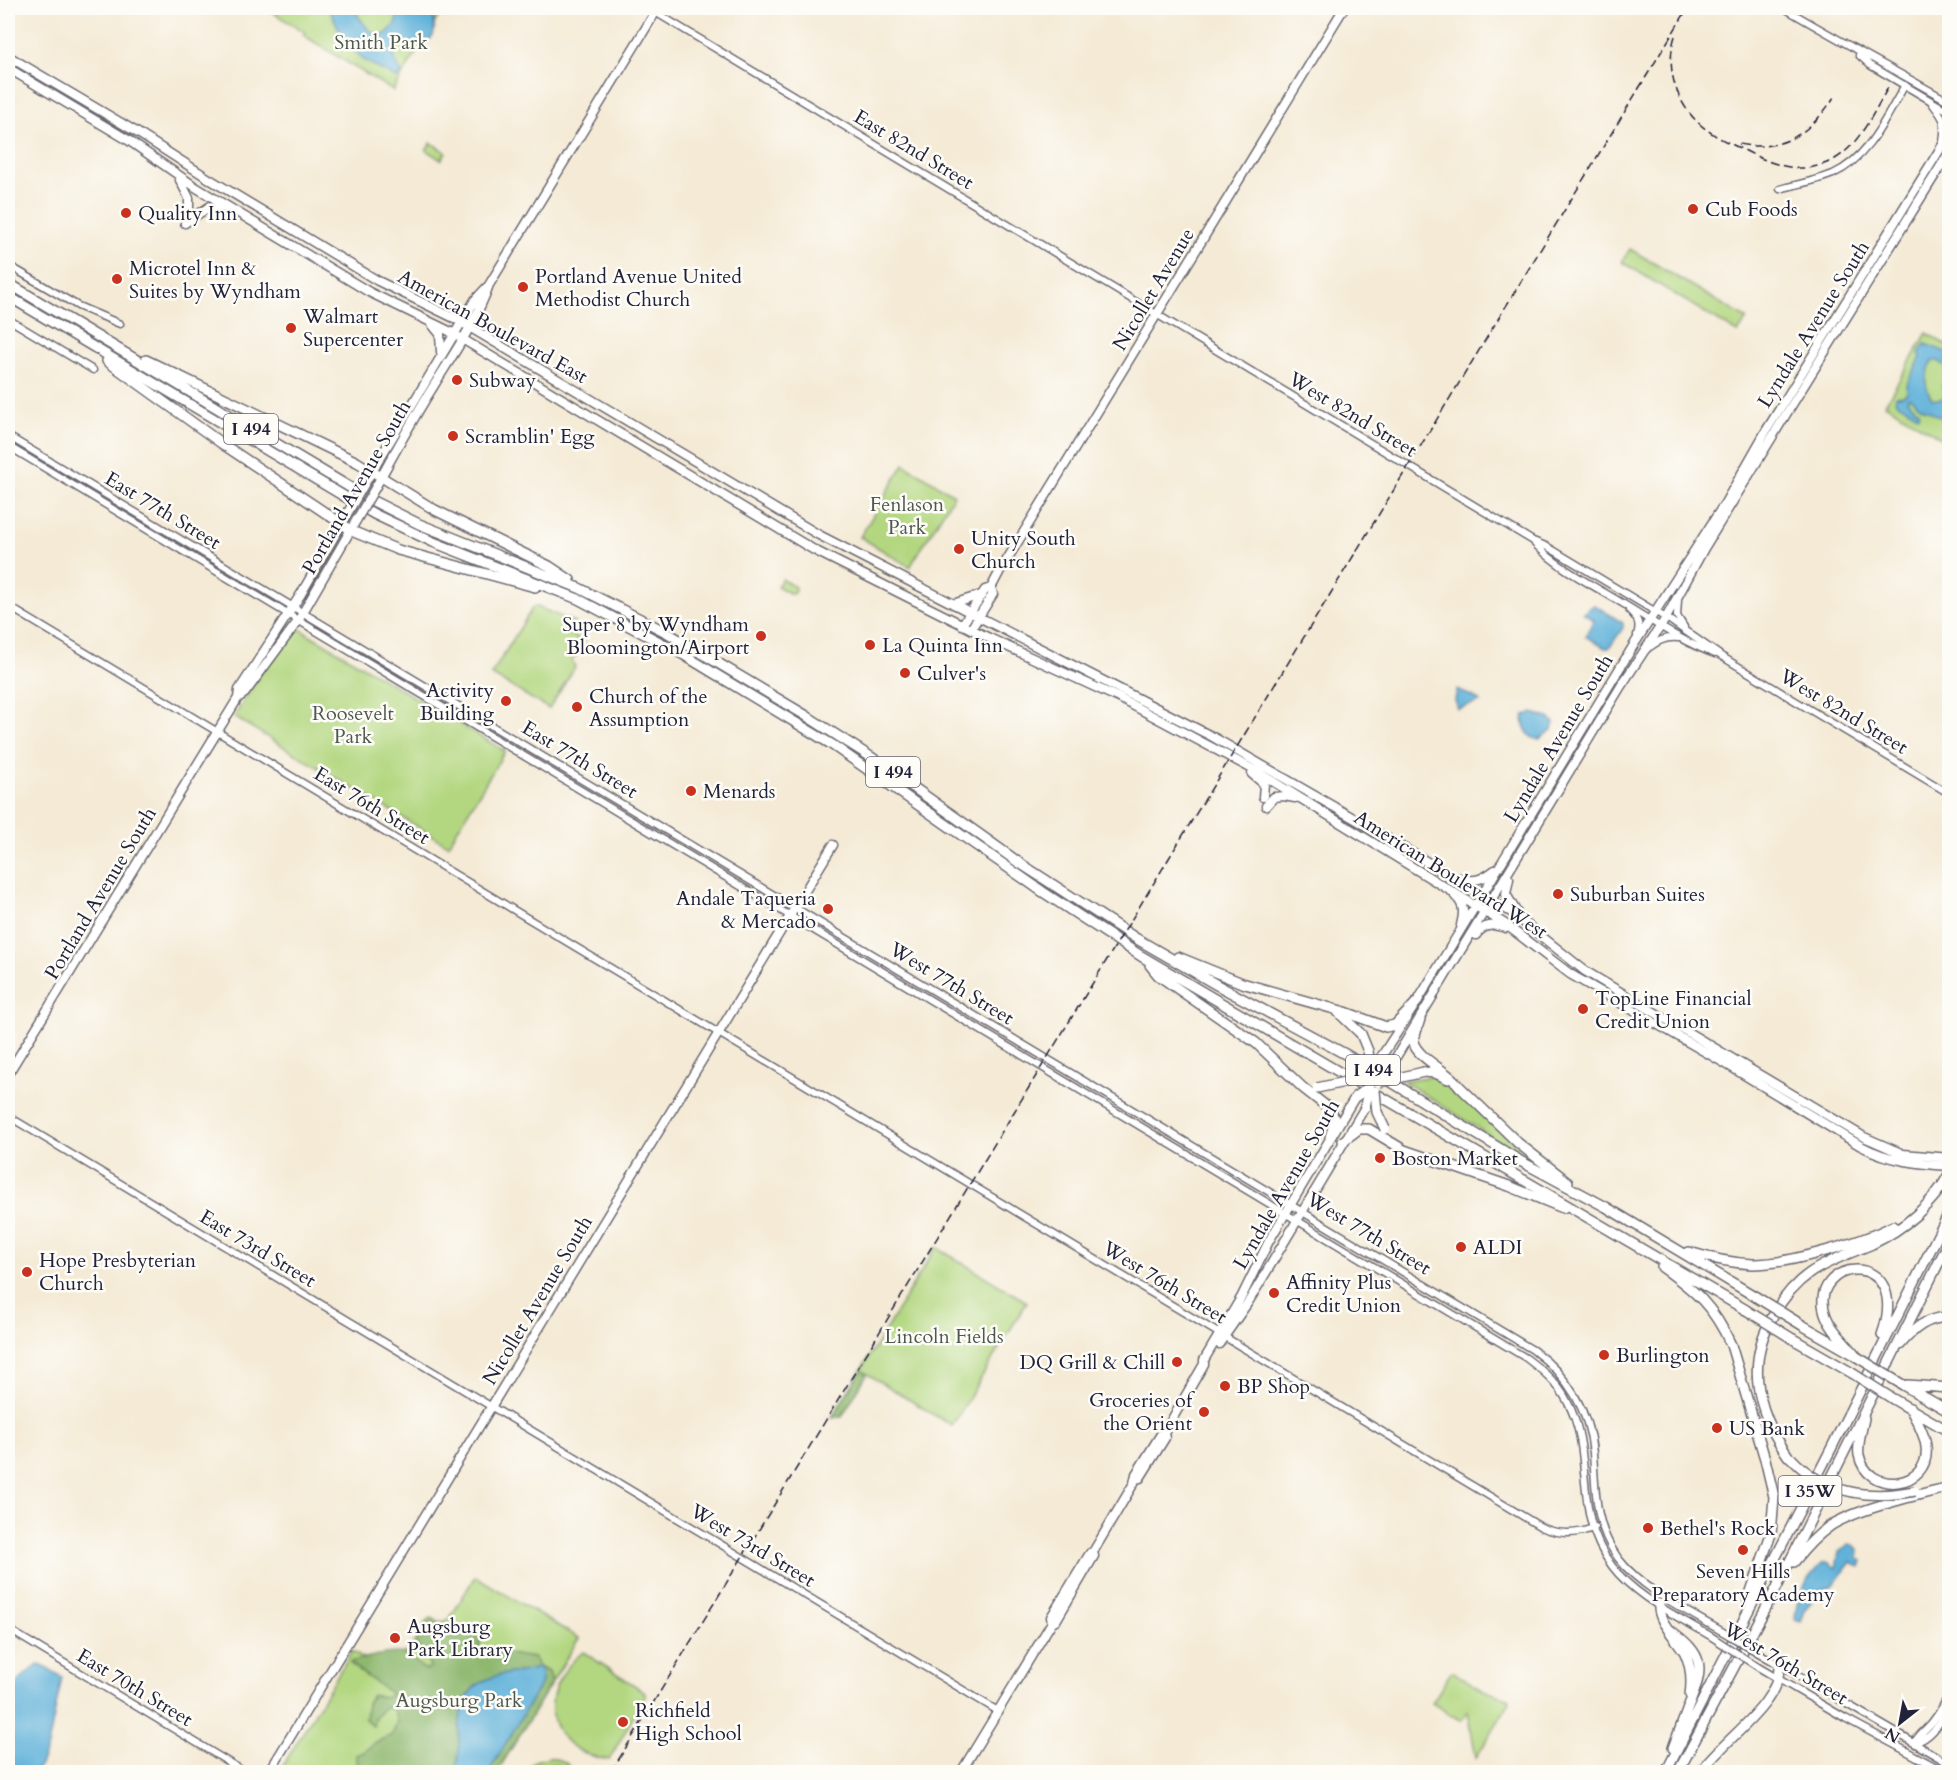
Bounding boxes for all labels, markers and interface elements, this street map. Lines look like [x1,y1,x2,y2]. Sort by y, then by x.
park label: Smith Park [334,29,428,56]
street label: East 82nd Street [849,103,979,196]
place label: Cub Foods [1705,196,1798,223]
place label: Quality Inn [138,200,238,227]
marker: Cub Foods [1686,202,1700,216]
marker: Quality Inn [119,206,133,220]
street label: Nicollet Avenue [1106,223,1201,356]
street label: Lyndale Avenue South [1751,236,1876,413]
place label: Microtel Inn & Suites by Wyndham [129,255,301,305]
street label: American Boulevard East [393,263,593,390]
place label: Portland Avenue United Methodist Church [535,263,742,313]
marker: Microtel Inn & Suites by Wyndham [110,272,124,286]
marker: Portland Avenue United Methodist Church [516,280,530,294]
place label: Walmart Supercenter [302,303,404,353]
marker: Walmart Supercenter [284,321,298,335]
street label: West 82nd Street [1283,365,1423,464]
place label: Subway [469,367,536,394]
marker: Subway [450,373,464,387]
street label: Portland Avenue South [296,395,417,579]
road number: I 494 [224,414,278,444]
place label: Scramblin' Egg [465,423,595,450]
marker: Scramblin' Egg [446,429,460,443]
street label: East 77th Street [100,465,226,556]
park label: Fenlason Park [870,491,945,541]
place label: Unity South Church [971,525,1076,575]
marker: Unity South Church [952,542,966,556]
place label: Super 8 by Wyndham Bloomington/Airport [562,611,750,661]
marker: Super 8 by Wyndham Bloomington/Airport [754,629,768,643]
place label: La Quinta Inn [882,632,1004,659]
marker: La Quinta Inn [863,638,877,652]
street label: Lyndale Avenue South [1497,649,1620,828]
place label: Culver's [917,660,986,687]
street label: West 82nd Street [1774,662,1914,761]
marker: Culver's [898,666,912,680]
place label: Activity Building [420,677,495,727]
place label: Church of the Assumption [589,683,708,733]
marker: Activity Building [499,694,513,708]
park label: Roosevelt Park [312,700,395,750]
marker: Church of the Assumption [570,700,584,714]
street label: East 77th Street [517,714,643,805]
road number: I 494 [866,757,920,787]
street label: East 76th Street [309,760,435,851]
place label: Menards [703,778,776,805]
marker: Menards [684,784,698,798]
street label: Portland Avenue South [38,802,163,985]
street label: American Boulevard West [1349,804,1553,945]
place label: Suburban Suites [1570,881,1705,908]
place label: Andale Taqueria & Mercado [676,885,816,935]
marker: Suburban Suites [1551,887,1565,901]
marker: Andale Taqueria & Mercado [821,902,835,916]
street label: West 77th Street [884,935,1020,1032]
place label: TopLine Financial Credit Union [1595,985,1752,1035]
marker: TopLine Financial Credit Union [1576,1002,1590,1016]
road number: I 494 [1346,1055,1400,1085]
street label: Lyndale Avenue South [1227,1094,1346,1274]
place label: Boston Market [1392,1145,1519,1172]
marker: Boston Market [1373,1151,1387,1165]
street label: West 77th Street [1301,1185,1437,1282]
street label: East 73rd Street [195,1203,322,1294]
street label: Nicollet Avenue South [476,1211,599,1390]
street label: West 76th Street [1097,1234,1233,1331]
place label: ALDI [1473,1234,1522,1261]
marker: ALDI [1454,1240,1468,1254]
place label: Hope Presbyterian Church [39,1247,197,1297]
marker: Hope Presbyterian Church [20,1265,34,1279]
place label: Affinity Plus Credit Union [1286,1269,1402,1319]
marker: Affinity Plus Credit Union [1267,1286,1281,1300]
park label: Lincoln Fields [884,1323,1004,1350]
place label: Burlington [1616,1342,1710,1369]
marker: Burlington [1597,1348,1611,1362]
place label: DQ Grill & Chill [1020,1349,1165,1376]
marker: DQ Grill & Chill [1170,1355,1184,1369]
place label: BP Shop [1237,1373,1310,1400]
marker: BP Shop [1218,1379,1232,1393]
place label: Groceries of the Orient [1089,1387,1195,1437]
marker: Groceries of the Orient [1197,1405,1211,1419]
place label: US Bank [1729,1415,1805,1442]
marker: US Bank [1710,1421,1724,1435]
road number: I 35W [1778,1476,1842,1506]
street label: West 73rd Street [684,1497,821,1594]
place label: Bethel's Rock [1660,1515,1776,1542]
marker: Bethel's Rock [1641,1521,1655,1535]
marker: Seven Hills Preparatory Academy [1736,1543,1750,1557]
place label: Seven Hills Preparatory Academy [1652,1558,1835,1608]
place label: Augsburg Park Library [407,1613,514,1663]
street label: West 76th Street [1718,1615,1854,1712]
marker: Augsburg Park Library [388,1631,402,1645]
street label: East 70th Street [72,1642,198,1733]
park label: Augsburg Park [395,1687,523,1714]
north arrow [1870,1693,1930,1753]
place label: Richfield High School [635,1697,742,1747]
marker: Richfield High School [616,1715,630,1729]
text: N [1881,1722,1904,1748]

